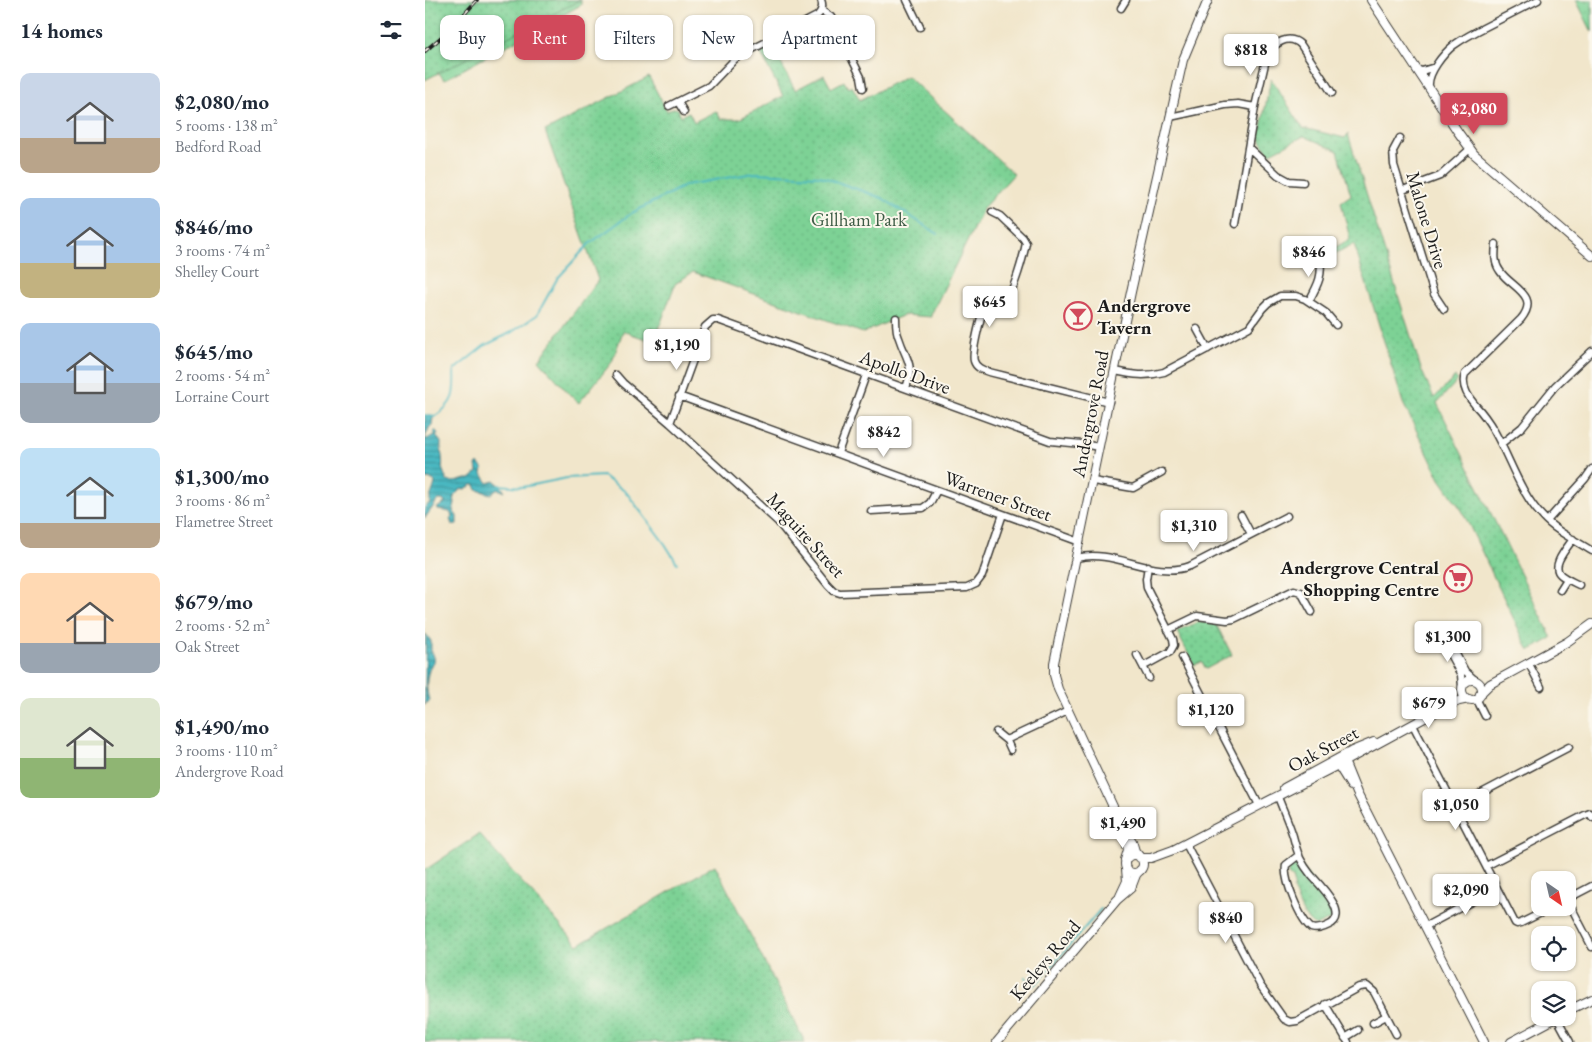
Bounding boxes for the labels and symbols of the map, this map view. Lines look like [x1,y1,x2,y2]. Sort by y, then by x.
pin: $818 [1221,34,1281,76]
pin: $2,080 [1433,92,1515,135]
street label: Malone Drive [1400,168,1454,272]
park label: Gillham Park [811,207,908,232]
pin: $846 [1279,236,1339,278]
pin: $645 [960,286,1020,328]
place label: Andergrove Tavern [1096,293,1191,340]
bar icon: Andergrove Tavern [1063,301,1093,331]
pin: $1,190 [636,328,718,371]
street label: Apollo Drive [855,344,954,400]
street label: Andergrove Road [1065,348,1115,481]
pin: $842 [854,416,914,458]
street label: Warrener Street [941,465,1055,527]
street label: Maguire Street [761,487,851,583]
pin: $1,310 [1153,510,1235,552]
place label: Andergrove Central Shopping Centre [1279,555,1440,602]
supermarket icon: Andergrove Central Shopping Centre [1443,563,1473,593]
pin: $1,300 [1407,620,1489,663]
pin: $679 [1399,686,1459,729]
pin: $1,120 [1170,694,1252,736]
street label: Oak Street [1283,720,1363,778]
pin: $1,050 [1415,788,1497,831]
pin: $1,490 [1082,806,1164,849]
north arrow [1531,871,1576,916]
pin: $2,090 [1425,874,1507,916]
pin: $840 [1196,902,1256,944]
street label: Keeleys Road [1004,914,1086,1005]

